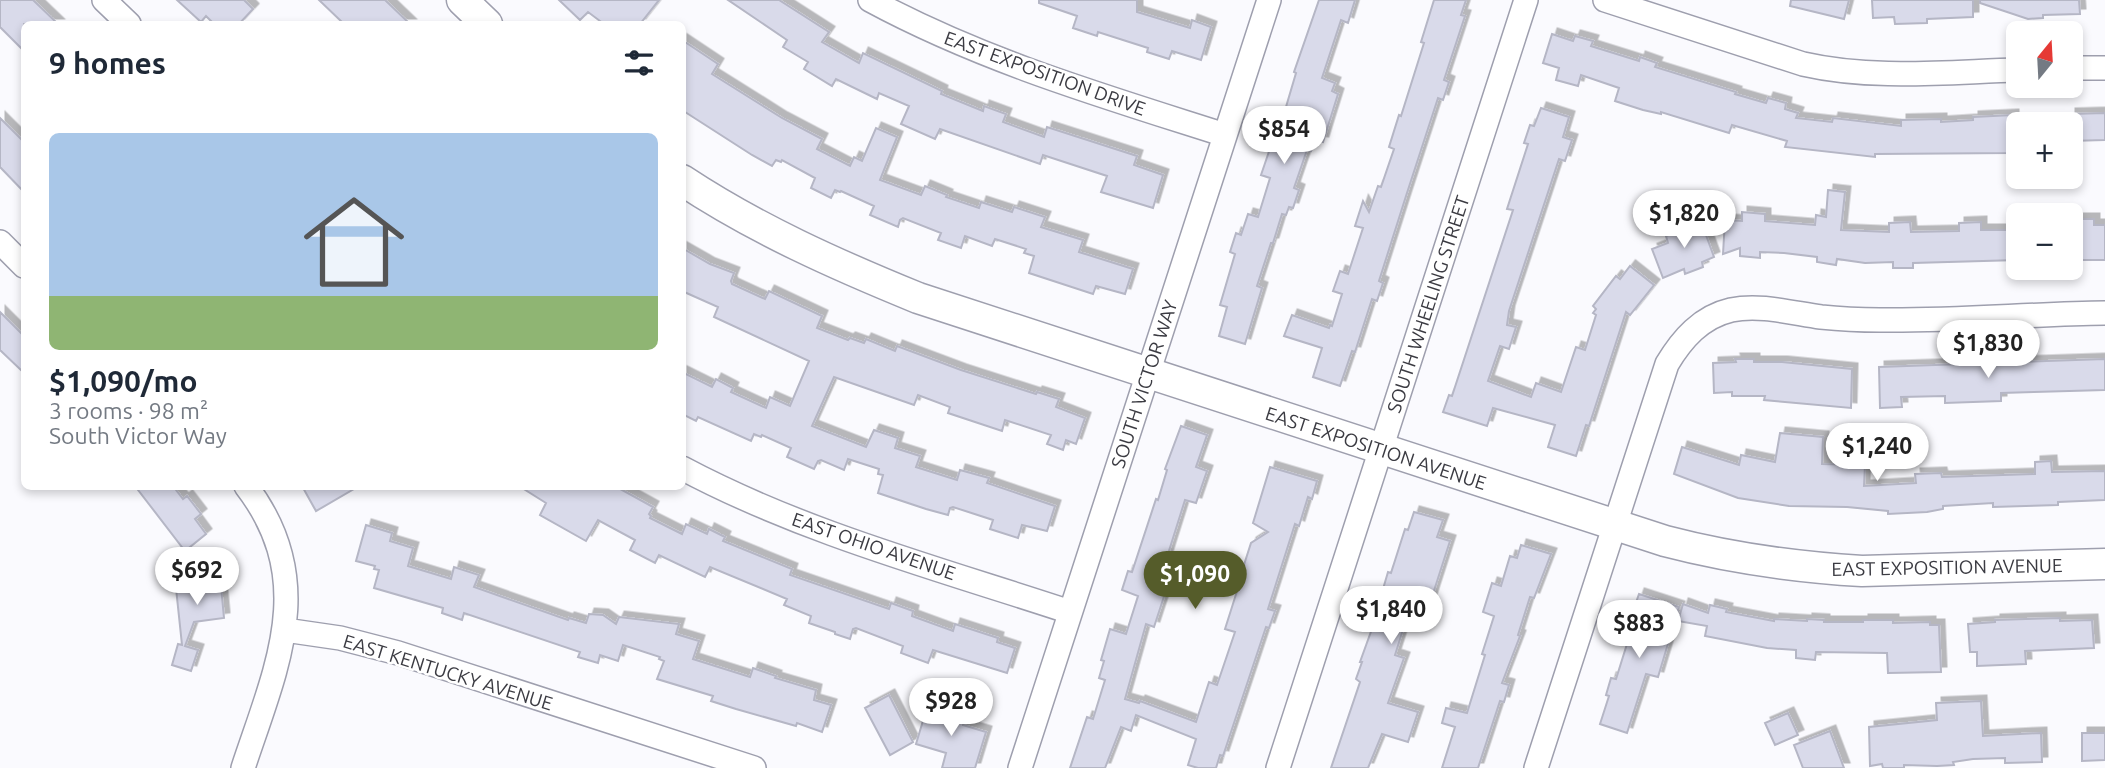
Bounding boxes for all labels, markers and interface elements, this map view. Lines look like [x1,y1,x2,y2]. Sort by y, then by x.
north arrow [2006,21,2082,98]
map controls [2006,21,2083,280]
street label: EAST EXPOSITION DRIVE [941,26,1149,120]
icon: filters [620,44,658,82]
text: 9 homes [49,46,166,80]
pin: $854 [1243,106,1325,166]
button: + [2006,112,2083,189]
text: $854 [1258,116,1310,141]
icon: home [291,179,417,305]
pin: $1,820 [1627,190,1741,250]
street label: SOUTH WHEELING STREET [1382,192,1474,415]
text: $1,820 [1649,200,1719,225]
button: − [2006,203,2083,280]
street label: SOUTH VICTOR WAY [1106,297,1182,471]
pin: $1,830 [1931,320,2045,380]
text: $1,830 [1953,330,2023,355]
text: $1,090/mo [49,364,198,398]
text: 3 rooms · 98 m² [49,398,208,423]
street label: EAST EXPOSITION AVENUE [1263,402,1489,494]
text: South Victor Way [49,423,227,448]
pin: $1,240 [1820,424,1934,483]
text: $1,240 [1842,433,1912,458]
street label: EAST OHIO AVENUE [789,508,959,584]
pin: $692 [156,548,238,607]
pin: $1,090 [1138,552,1252,611]
street label: EAST EXPOSITION AVENUE [1831,554,2063,580]
text: $692 [171,557,223,582]
text: $1,090 [1160,561,1230,586]
pin: $1,840 [1334,586,1448,646]
text: $1,840 [1356,596,1426,621]
pin: $883 [1598,600,1680,660]
text: $883 [1613,610,1665,635]
street label: EAST KENTUCKY AVENUE [341,630,555,714]
pin: $928 [910,678,992,738]
text: $928 [925,688,977,713]

